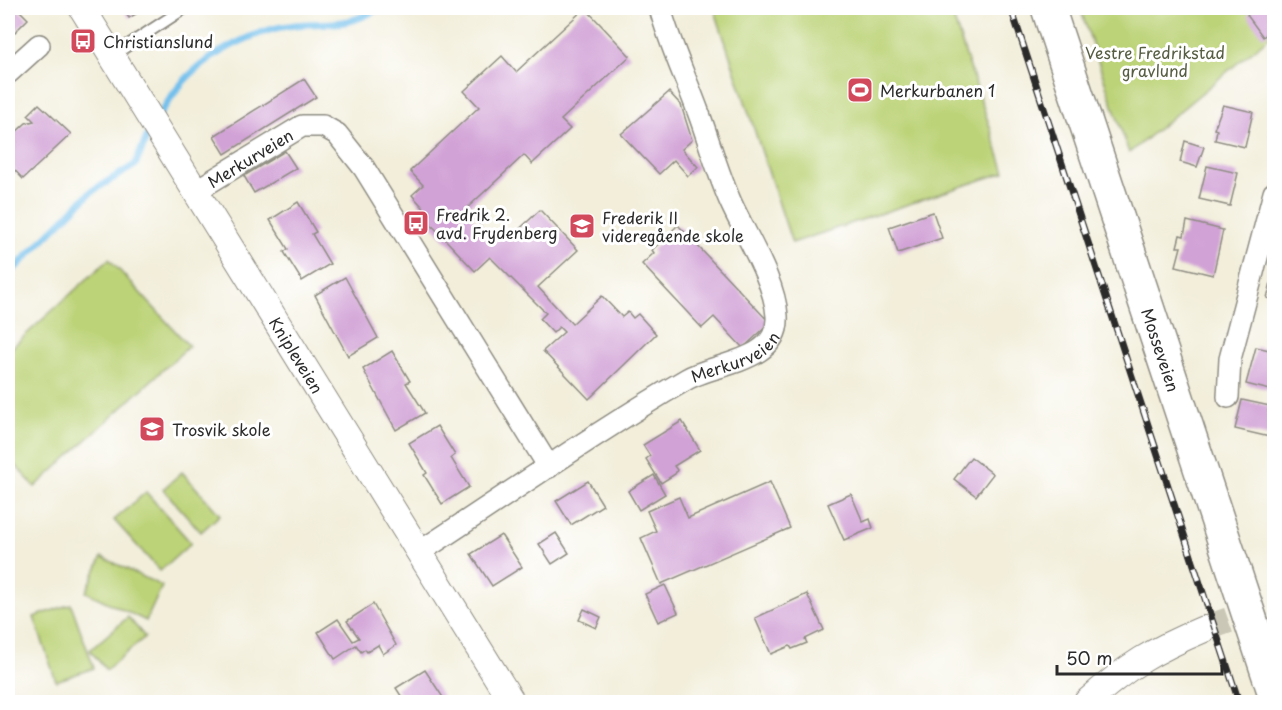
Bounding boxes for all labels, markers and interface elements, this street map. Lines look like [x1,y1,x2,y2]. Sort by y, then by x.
bus stop icon: Christianslund [68,26,98,56]
place label: Christianslund [103,29,213,53]
park label: Vestre Fredrikstad gravlund [1085,40,1225,82]
sports icon: Merkurbanen 1 [845,75,875,105]
place label: Merkurbanen 1 [880,78,995,102]
street label: Merkurveien [203,122,297,193]
place label: Fredrik 2. avd. Frydenberg [436,202,558,244]
place label: Frederik II videregående skole [602,205,744,247]
bus stop icon: Fredrik 2. avd. Frydenberg [401,208,431,238]
school or university icon: Frederik II videregående skole [567,211,597,241]
street label: Mosseveien [1136,305,1186,395]
street label: Knipleveien [264,312,330,398]
street label: Merkurveien [687,327,785,388]
school or university icon: Trosvik skole [137,414,167,444]
place label: Trosvik skole [172,417,271,441]
scale bar [1057,638,1222,676]
text: 50 m [1066,644,1113,671]

